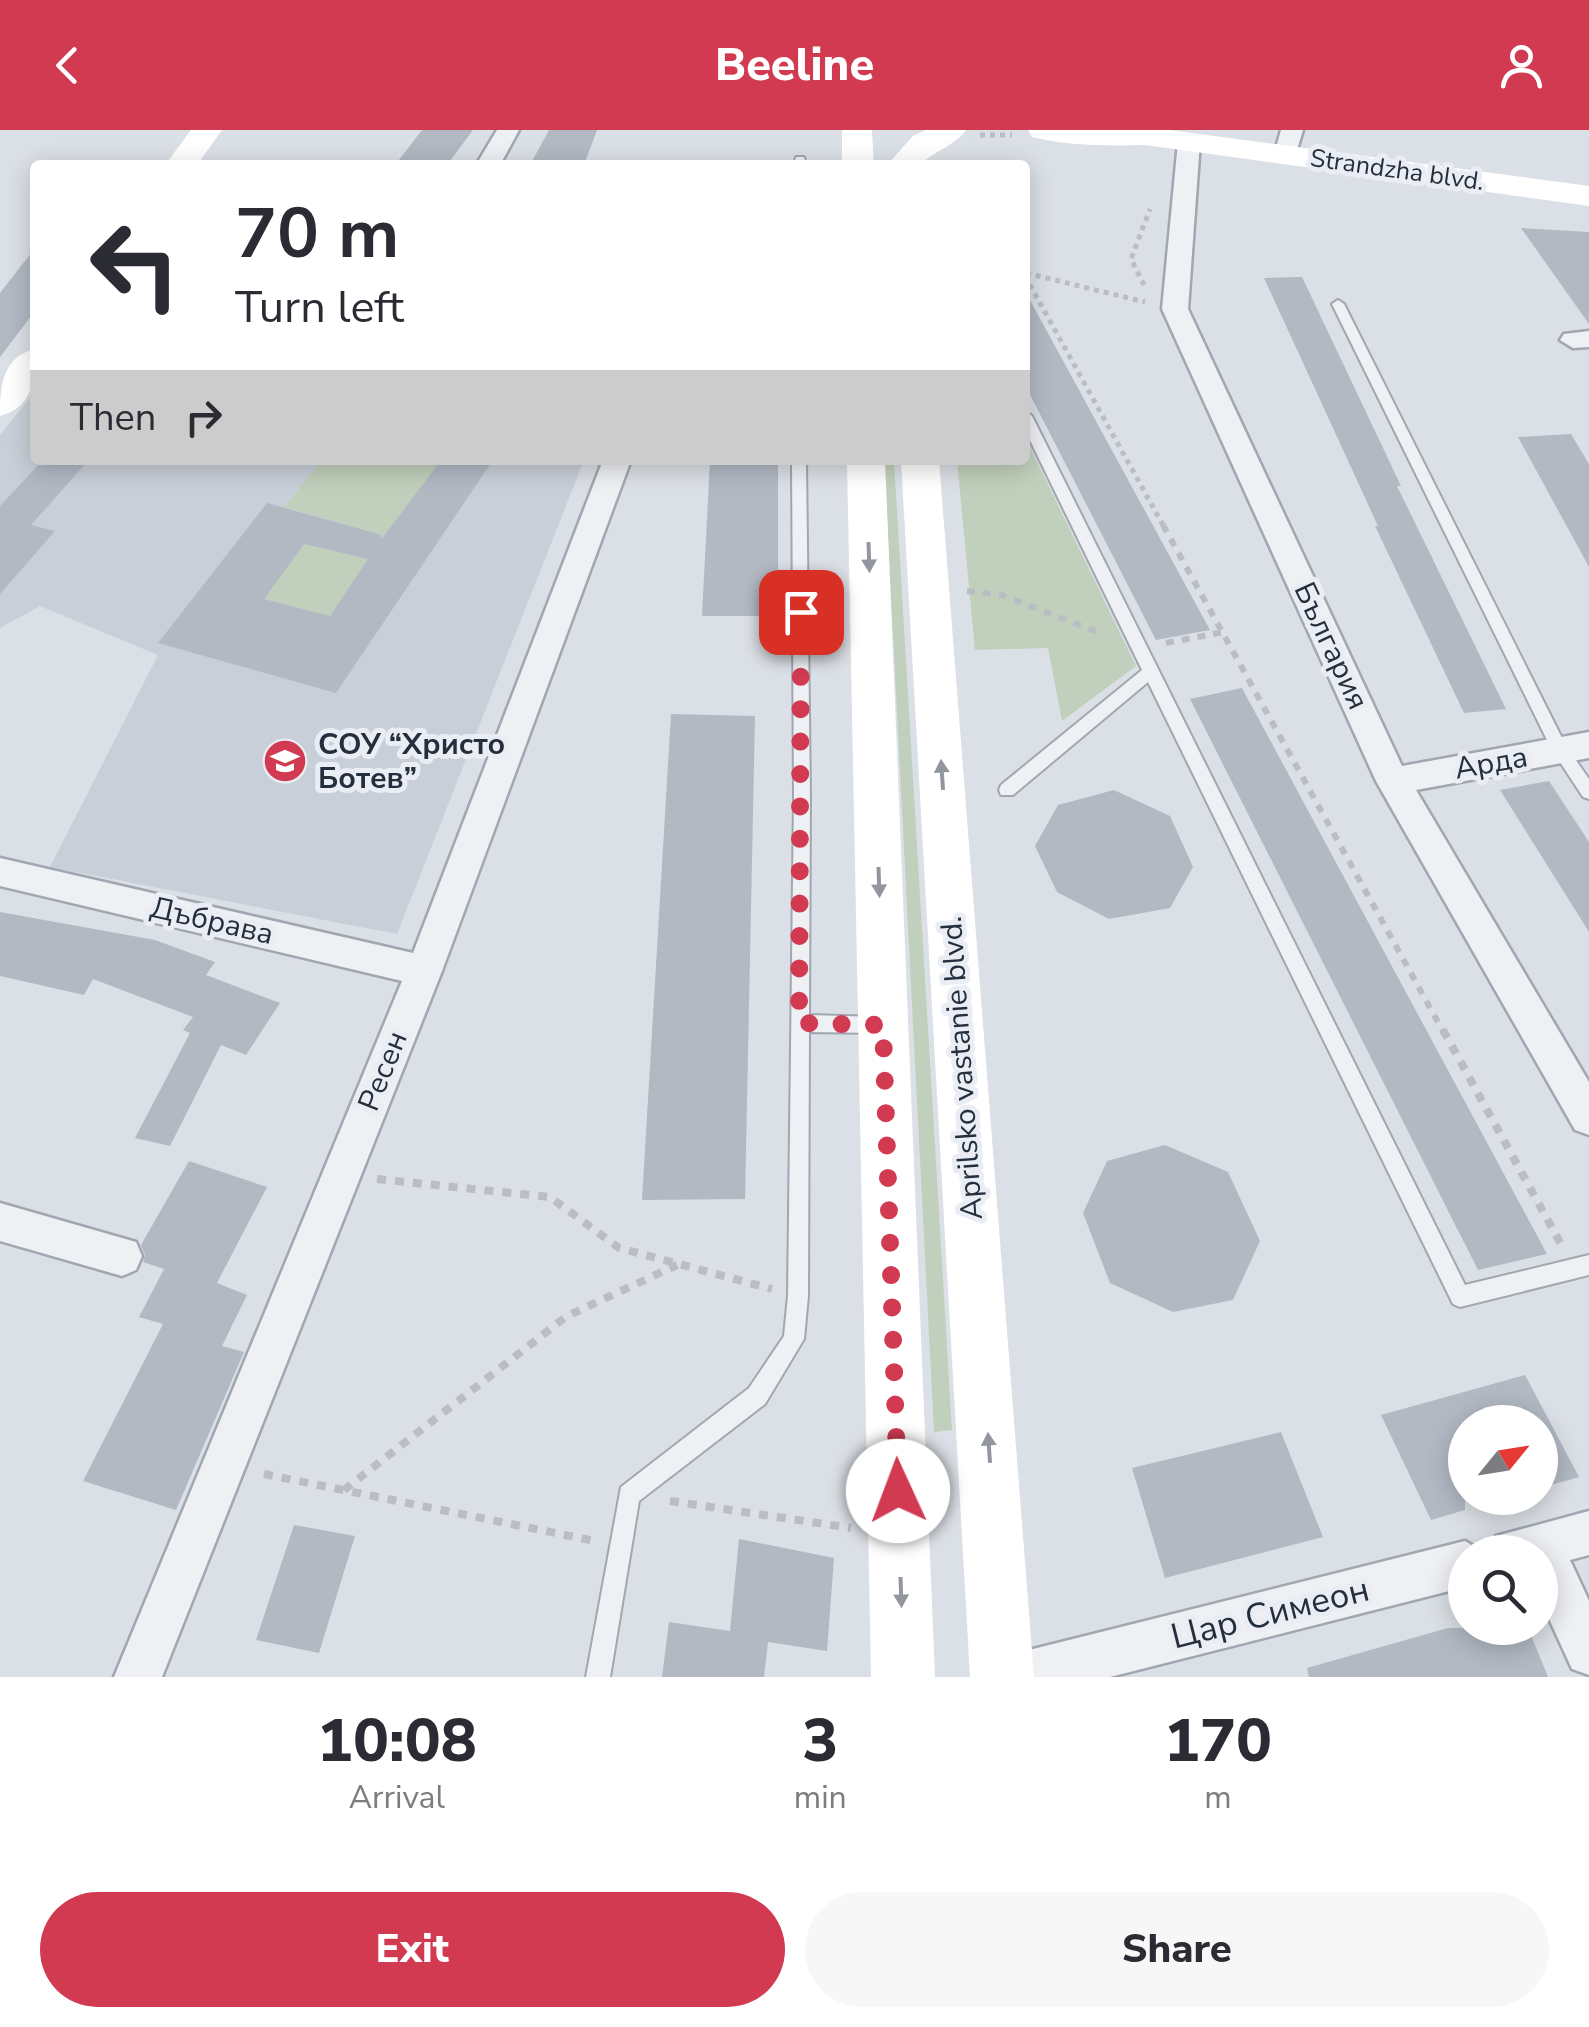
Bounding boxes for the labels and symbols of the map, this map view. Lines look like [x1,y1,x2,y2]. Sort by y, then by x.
street label: Strandzha blvd. [1308,141,1486,199]
one-way arrow [862,542,878,574]
pin [759,570,844,655]
street label: България [1284,576,1378,716]
place label: СОУ “Христо Ботев” [318,724,505,799]
street label: Арда [1451,736,1531,790]
school or university icon: СОУ “Христо Ботев” [262,738,308,784]
one-way arrow [933,758,949,790]
one-way arrow [872,867,888,899]
street label: Дъбрава [146,887,278,955]
street label: Aprilsko vastanie blvd. [931,915,993,1221]
street label: Ресен [348,1025,418,1117]
north arrow [1448,1405,1558,1515]
one-way arrow [981,1432,997,1463]
position arrow [846,1439,950,1543]
street label: Цар Симеон [1166,1566,1374,1660]
one-way arrow [893,1576,909,1608]

